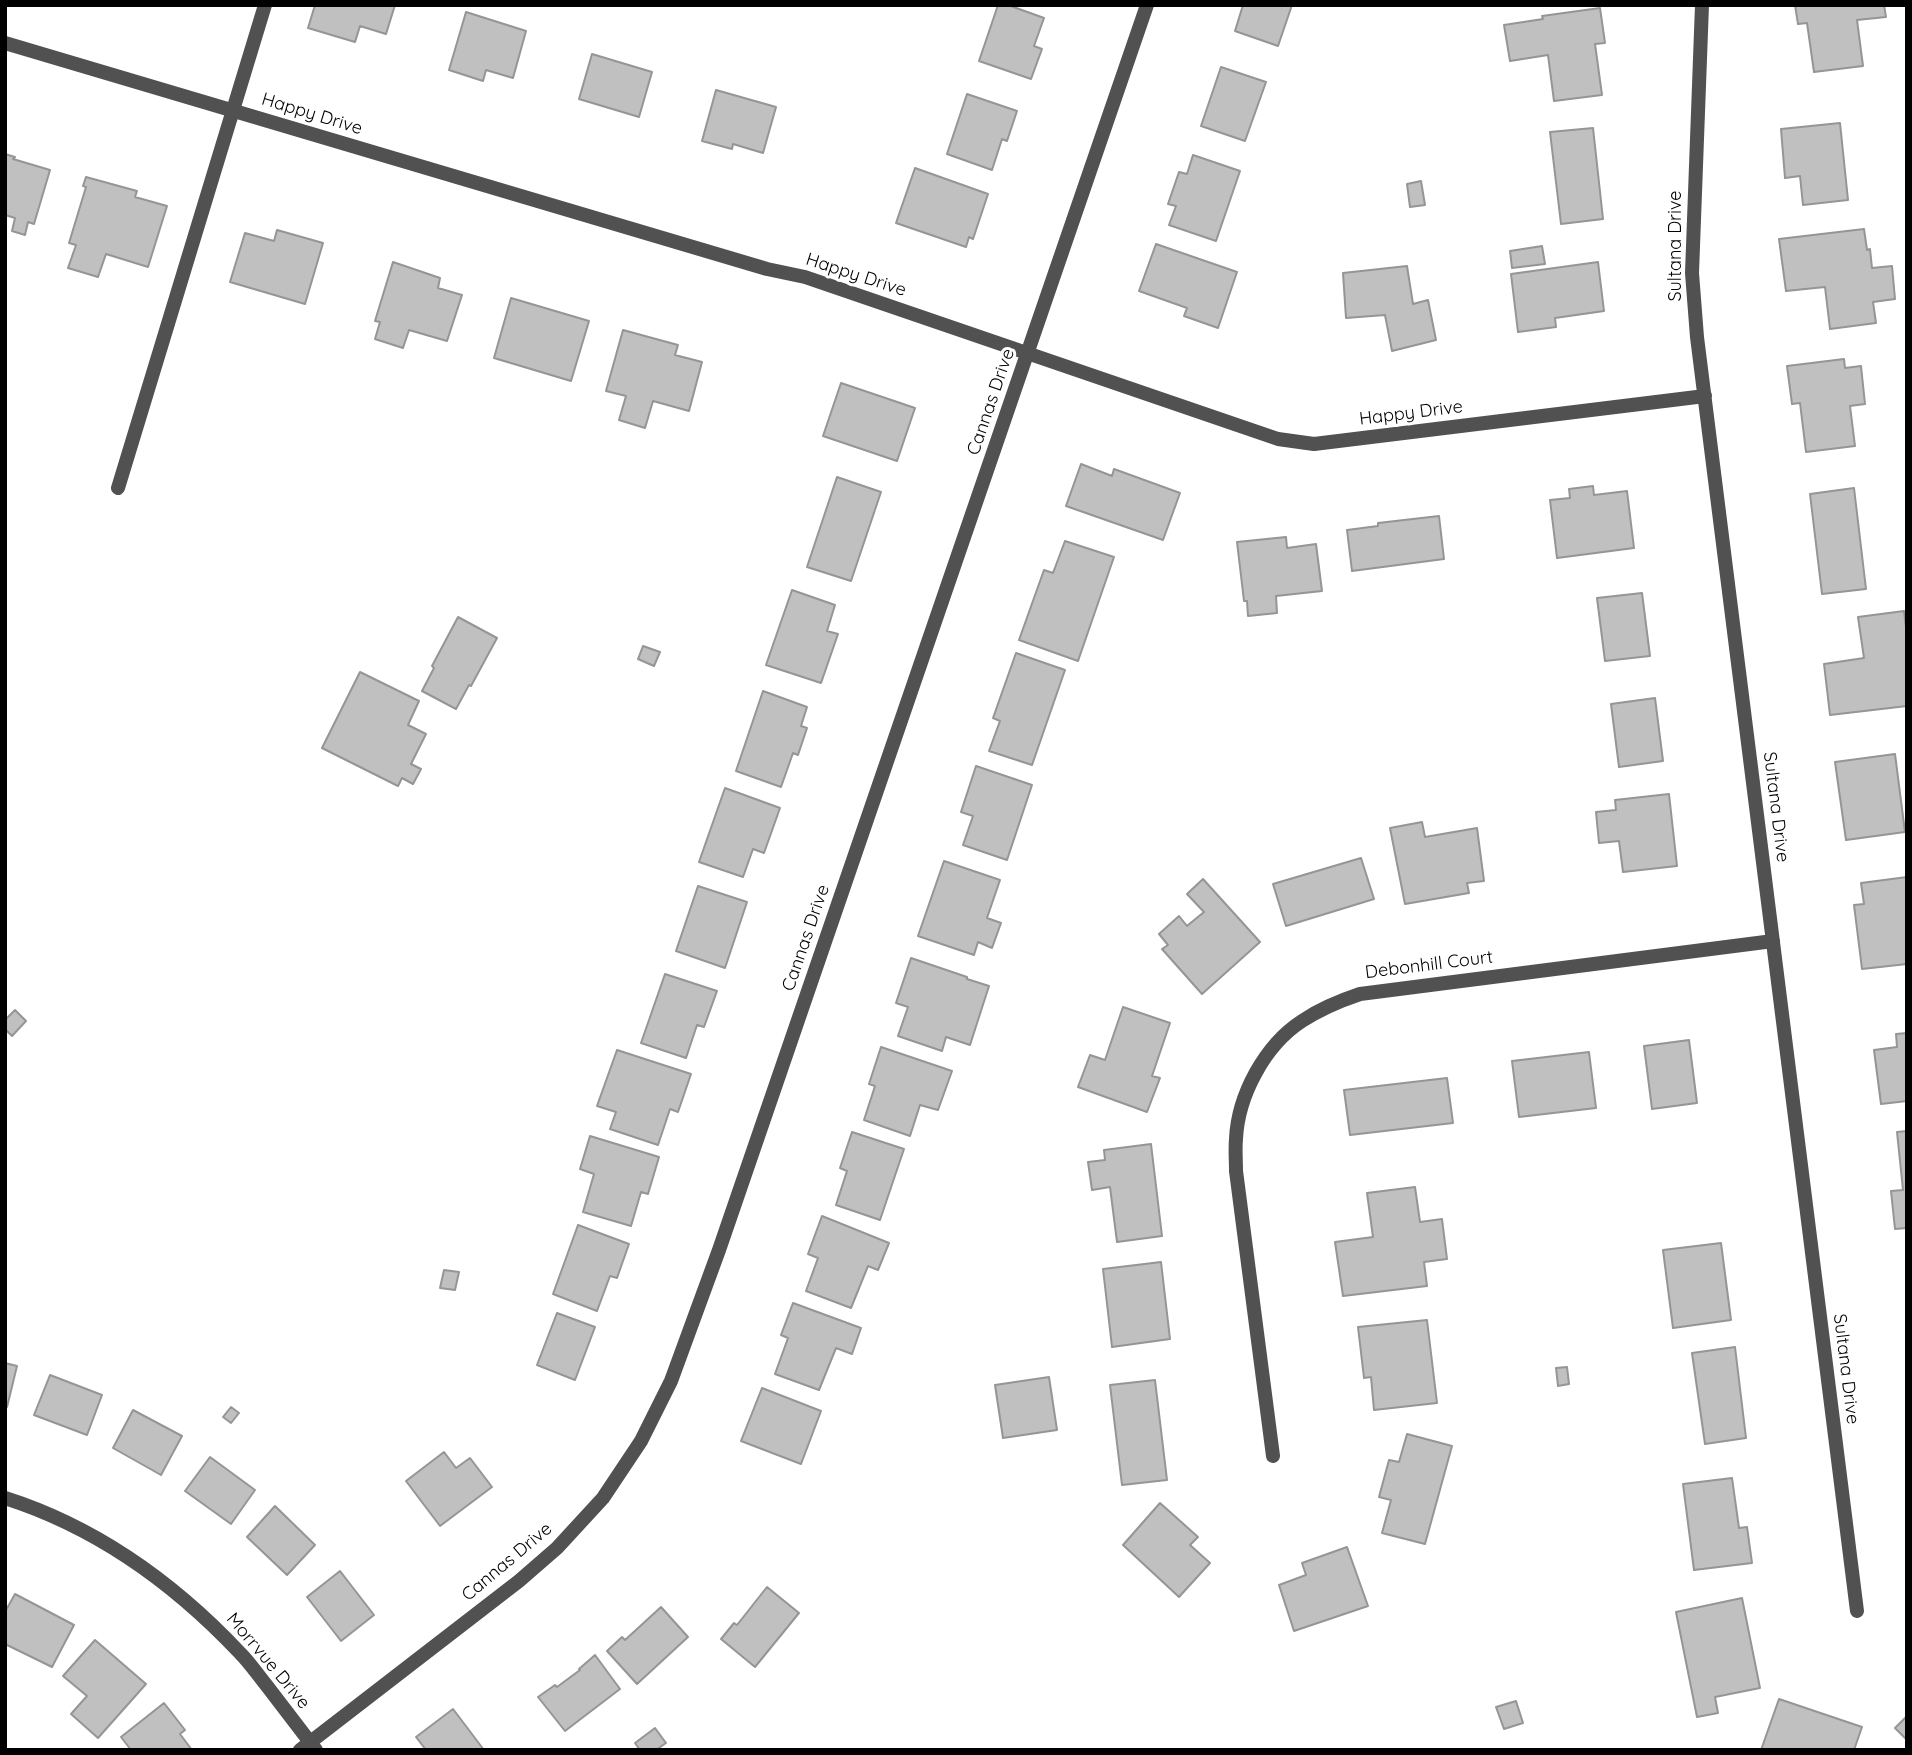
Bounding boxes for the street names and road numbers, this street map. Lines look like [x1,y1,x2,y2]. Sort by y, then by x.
street label: Happy Drive [259,88,365,140]
street label: Sultana Drive [1665,190,1687,302]
street label: Happy Drive [803,249,909,301]
street label: Cannas Drive [963,346,1019,458]
street label: Happy Drive [1358,396,1464,430]
street label: Sultana Drive [1759,751,1793,863]
street label: Cannas Drive [778,882,834,994]
street label: Debonhill Court [1364,946,1494,984]
street label: Sultana Drive [1829,1313,1863,1425]
street label: Cannas Drive [458,1518,556,1606]
street label: Morrvue Drive [222,1609,314,1713]

